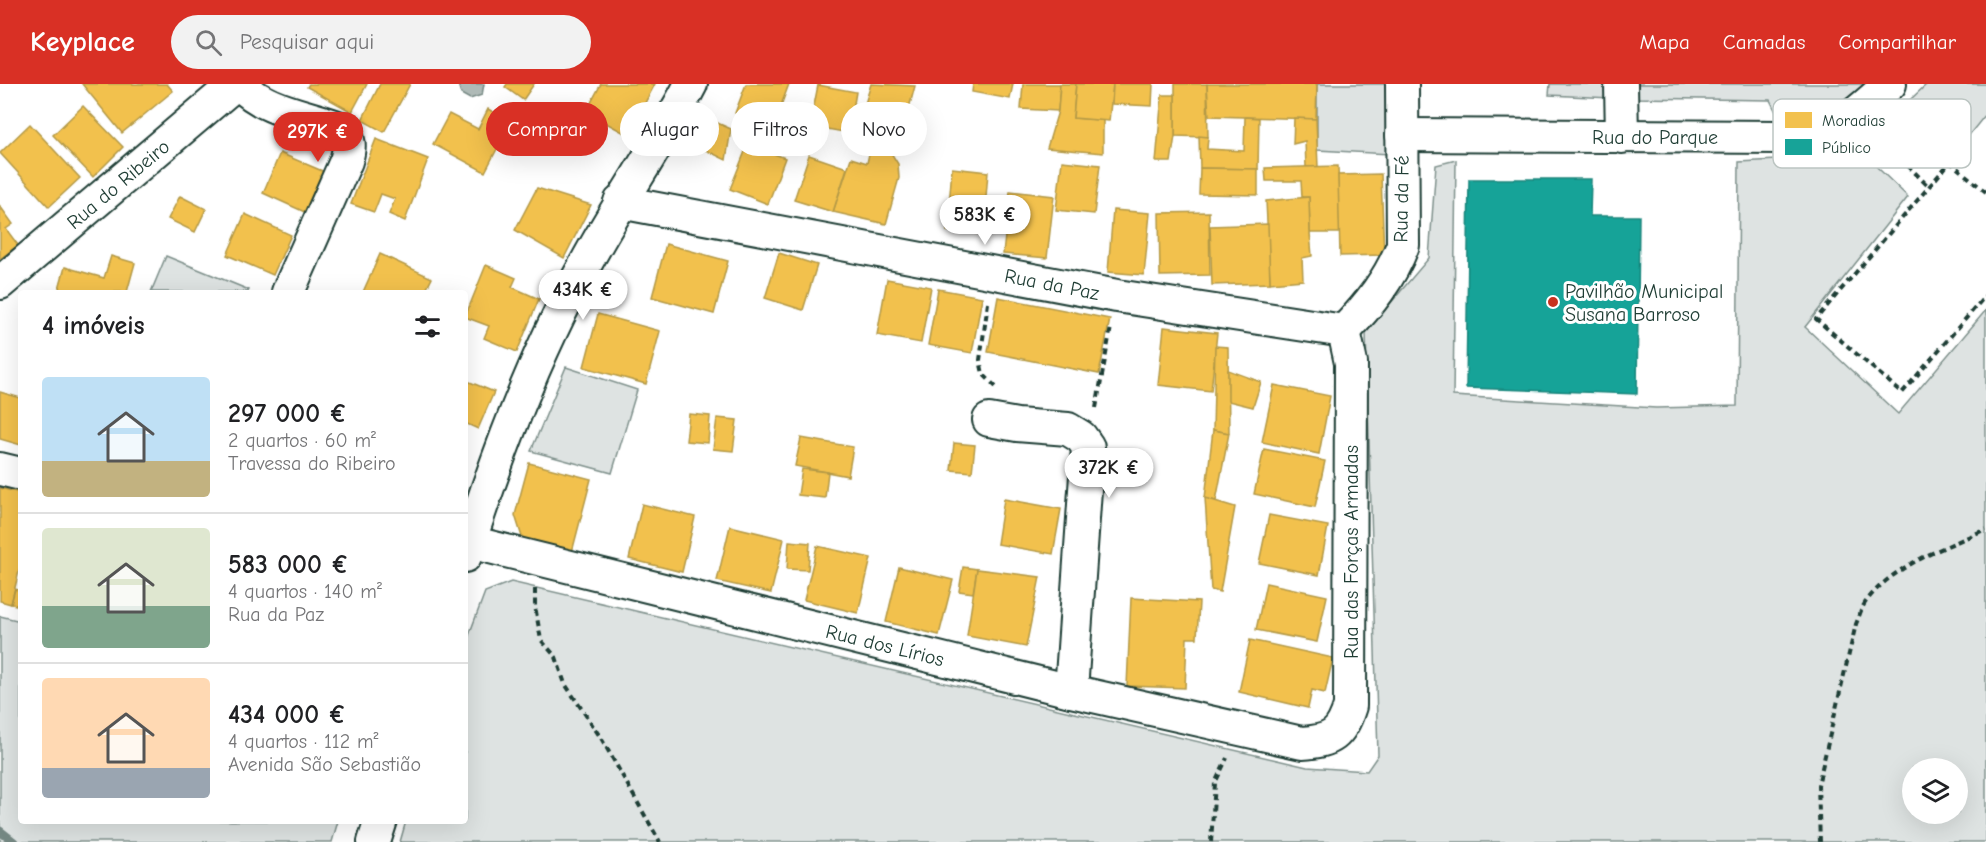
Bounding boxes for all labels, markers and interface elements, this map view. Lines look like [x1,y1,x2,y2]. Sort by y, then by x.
search box [171,15,591,69]
text: Keyplace [30,26,135,58]
icon: search [192,26,225,59]
text: Pesquisar aqui [240,29,374,55]
text: Mapa [1639,30,1690,54]
text: Camadas [1723,30,1806,54]
text: Compartilhar [1839,30,1956,54]
legend [1773,99,1971,168]
chip: Comprar [486,102,608,156]
chip: Alugar [620,102,719,156]
chip: Filtros [731,102,829,156]
chip: Novo [841,102,927,156]
pin: 297K € [269,112,367,163]
text: Moradias [1822,112,1886,130]
text: 297K € [287,120,349,143]
street label: Rua do Parque [1592,126,1718,149]
street label: Rua do Ribeiro [62,135,174,234]
text: Público [1822,139,1871,157]
street label: Rua da Fé [1389,155,1414,243]
pin: 583K € [936,195,1034,246]
text: 583K € [954,203,1016,226]
street label: Rua da Paz [1003,264,1102,305]
pin: 434K € [534,270,632,321]
text: 434K € [553,278,613,301]
place label: Pavilhão Municipal Susana Barroso [1565,280,1723,326]
marker: Pavilhão Municipal Susana Barroso [1546,295,1560,309]
icon: filters [411,310,444,343]
text: 4 imóveis [42,311,145,341]
text: 297 000 € [228,399,347,429]
icon: home [90,401,162,473]
text: 2 quartos · 60 m² [228,429,376,452]
street label: Rua das Forças Armadas [1340,445,1363,659]
pin: 372K € [1060,448,1158,499]
text: Travessa do Ribeiro [228,452,396,475]
text: 372K € [1079,456,1139,479]
text: 583 000 € [228,550,349,580]
icon: home [90,552,162,624]
text: 4 quartos · 140 m² [228,580,382,603]
text: Rua da Paz [228,603,324,626]
street label: Rua dos Lírios [823,620,946,671]
text: 434 000 € [228,700,346,730]
icon: home [90,702,162,774]
text: 4 quartos · 112 m² [228,730,378,753]
text: Avenida São Sebastião [228,753,421,776]
map controls [1902,758,1968,824]
button: layers [1902,758,1968,824]

